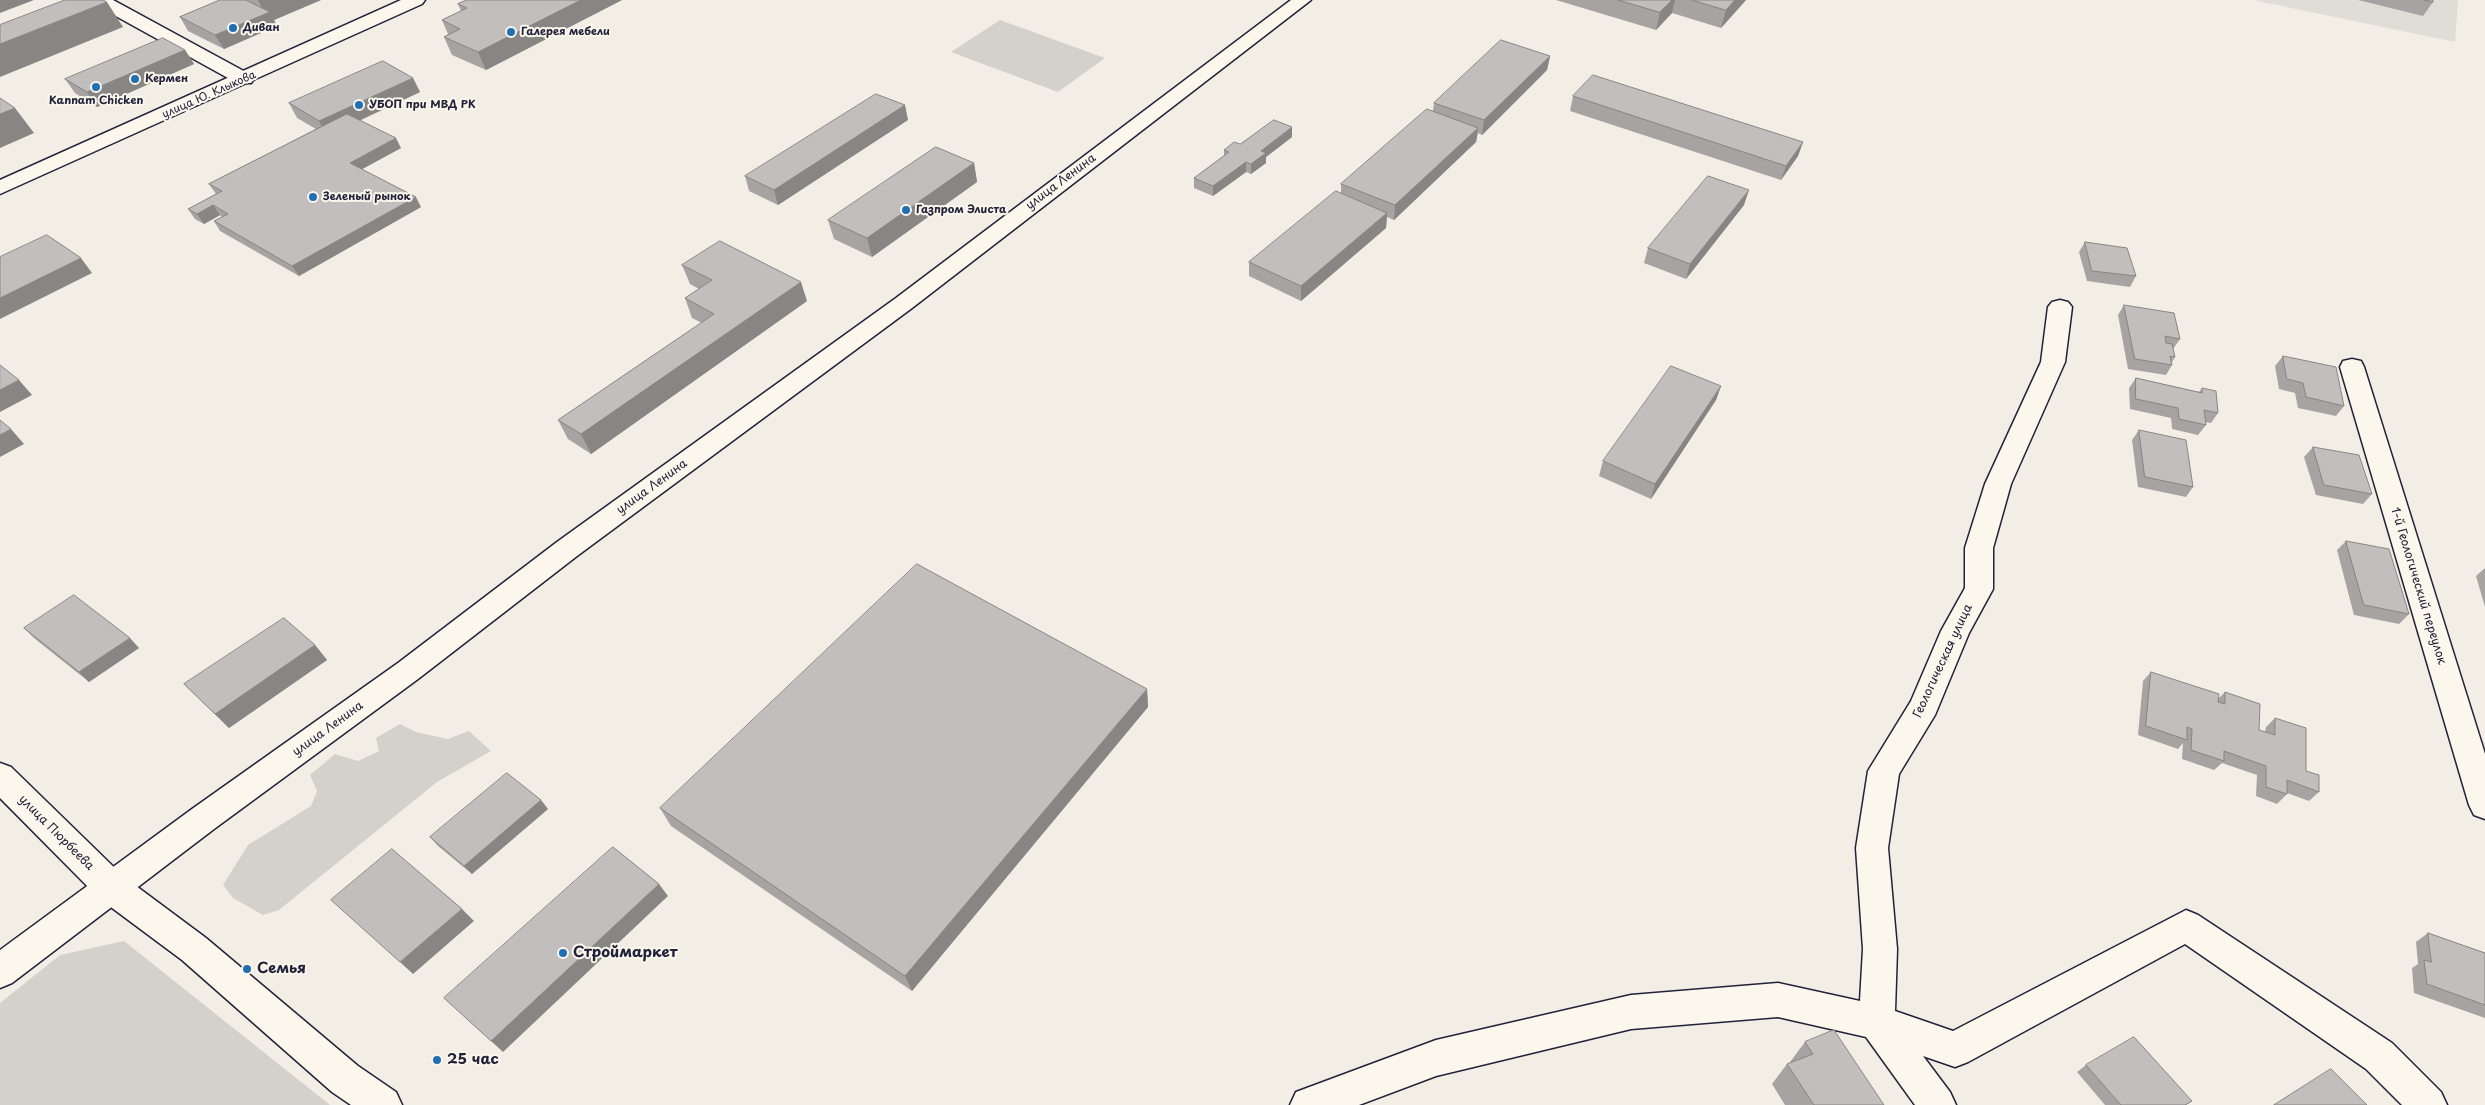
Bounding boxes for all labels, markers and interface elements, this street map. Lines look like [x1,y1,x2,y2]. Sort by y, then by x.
place label: Диван [243,21,280,35]
marker: Диван [227,22,239,34]
place label: Галерея мебели [521,25,610,39]
marker: Галерея мебели [505,26,517,38]
street label: улица Ю. Клыкова [160,68,258,122]
place label: Кермен [145,72,188,86]
marker: Кермен [129,73,141,85]
marker: Kannam Chicken [90,81,102,93]
place label: Kannam Chicken [49,94,143,108]
place label: УБОП при МВД РК [369,98,476,112]
marker: УБОП при МВД РК [353,99,365,111]
street label: улица Ленина [1023,151,1099,213]
place label: Зеленый рынок [323,190,411,204]
marker: Зеленый рынок [307,191,319,203]
place label: Газпром Элиста [916,203,1007,217]
marker: Газпром Элиста [900,204,912,216]
street label: улица Ленина [614,457,690,517]
street label: 1-й Геологический переулок [2387,506,2449,666]
street label: Геологическая улица [1910,602,1976,720]
street label: улица Ленина [290,699,366,759]
street label: улица Пюрбеева [15,792,97,874]
place label: Строймаркет [573,944,677,962]
marker: Строймаркет [557,947,569,959]
place label: Семья [257,960,306,978]
marker: Семья [241,963,253,975]
place label: 25 час [447,1051,499,1069]
marker: 25 час [431,1054,443,1066]

